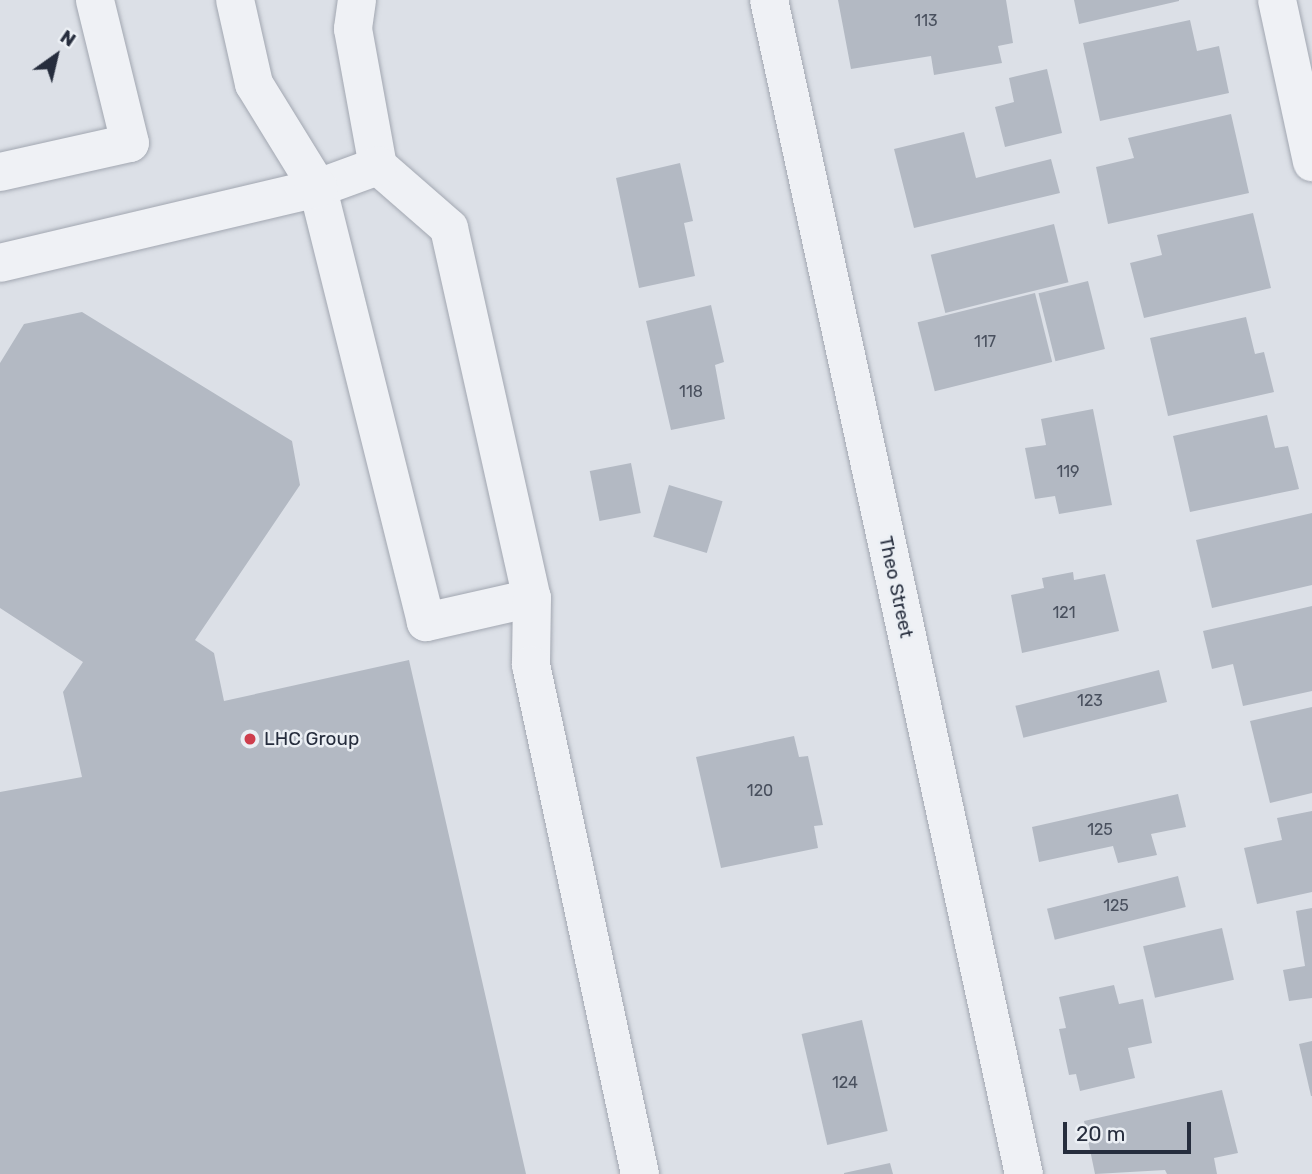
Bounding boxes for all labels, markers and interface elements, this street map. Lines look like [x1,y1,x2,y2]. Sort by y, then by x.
house number: 113 [914,11,938,31]
north arrow [21,21,91,91]
text: N [56,25,80,52]
house number: 117 [974,332,996,352]
house number: 118 [679,382,703,402]
house number: 119 [1056,462,1080,482]
street label: Theo Street [874,534,918,640]
house number: 121 [1052,603,1076,623]
house number: 123 [1077,691,1103,711]
place label: LHC Group [264,728,359,750]
marker: LHC Group [242,731,258,747]
house number: 120 [747,781,773,801]
house number: 125 [1087,820,1113,840]
house number: 125 [1103,896,1129,916]
house number: 124 [832,1073,858,1093]
scale bar [1067,1108,1195,1152]
text: 20 m [1076,1121,1125,1146]

